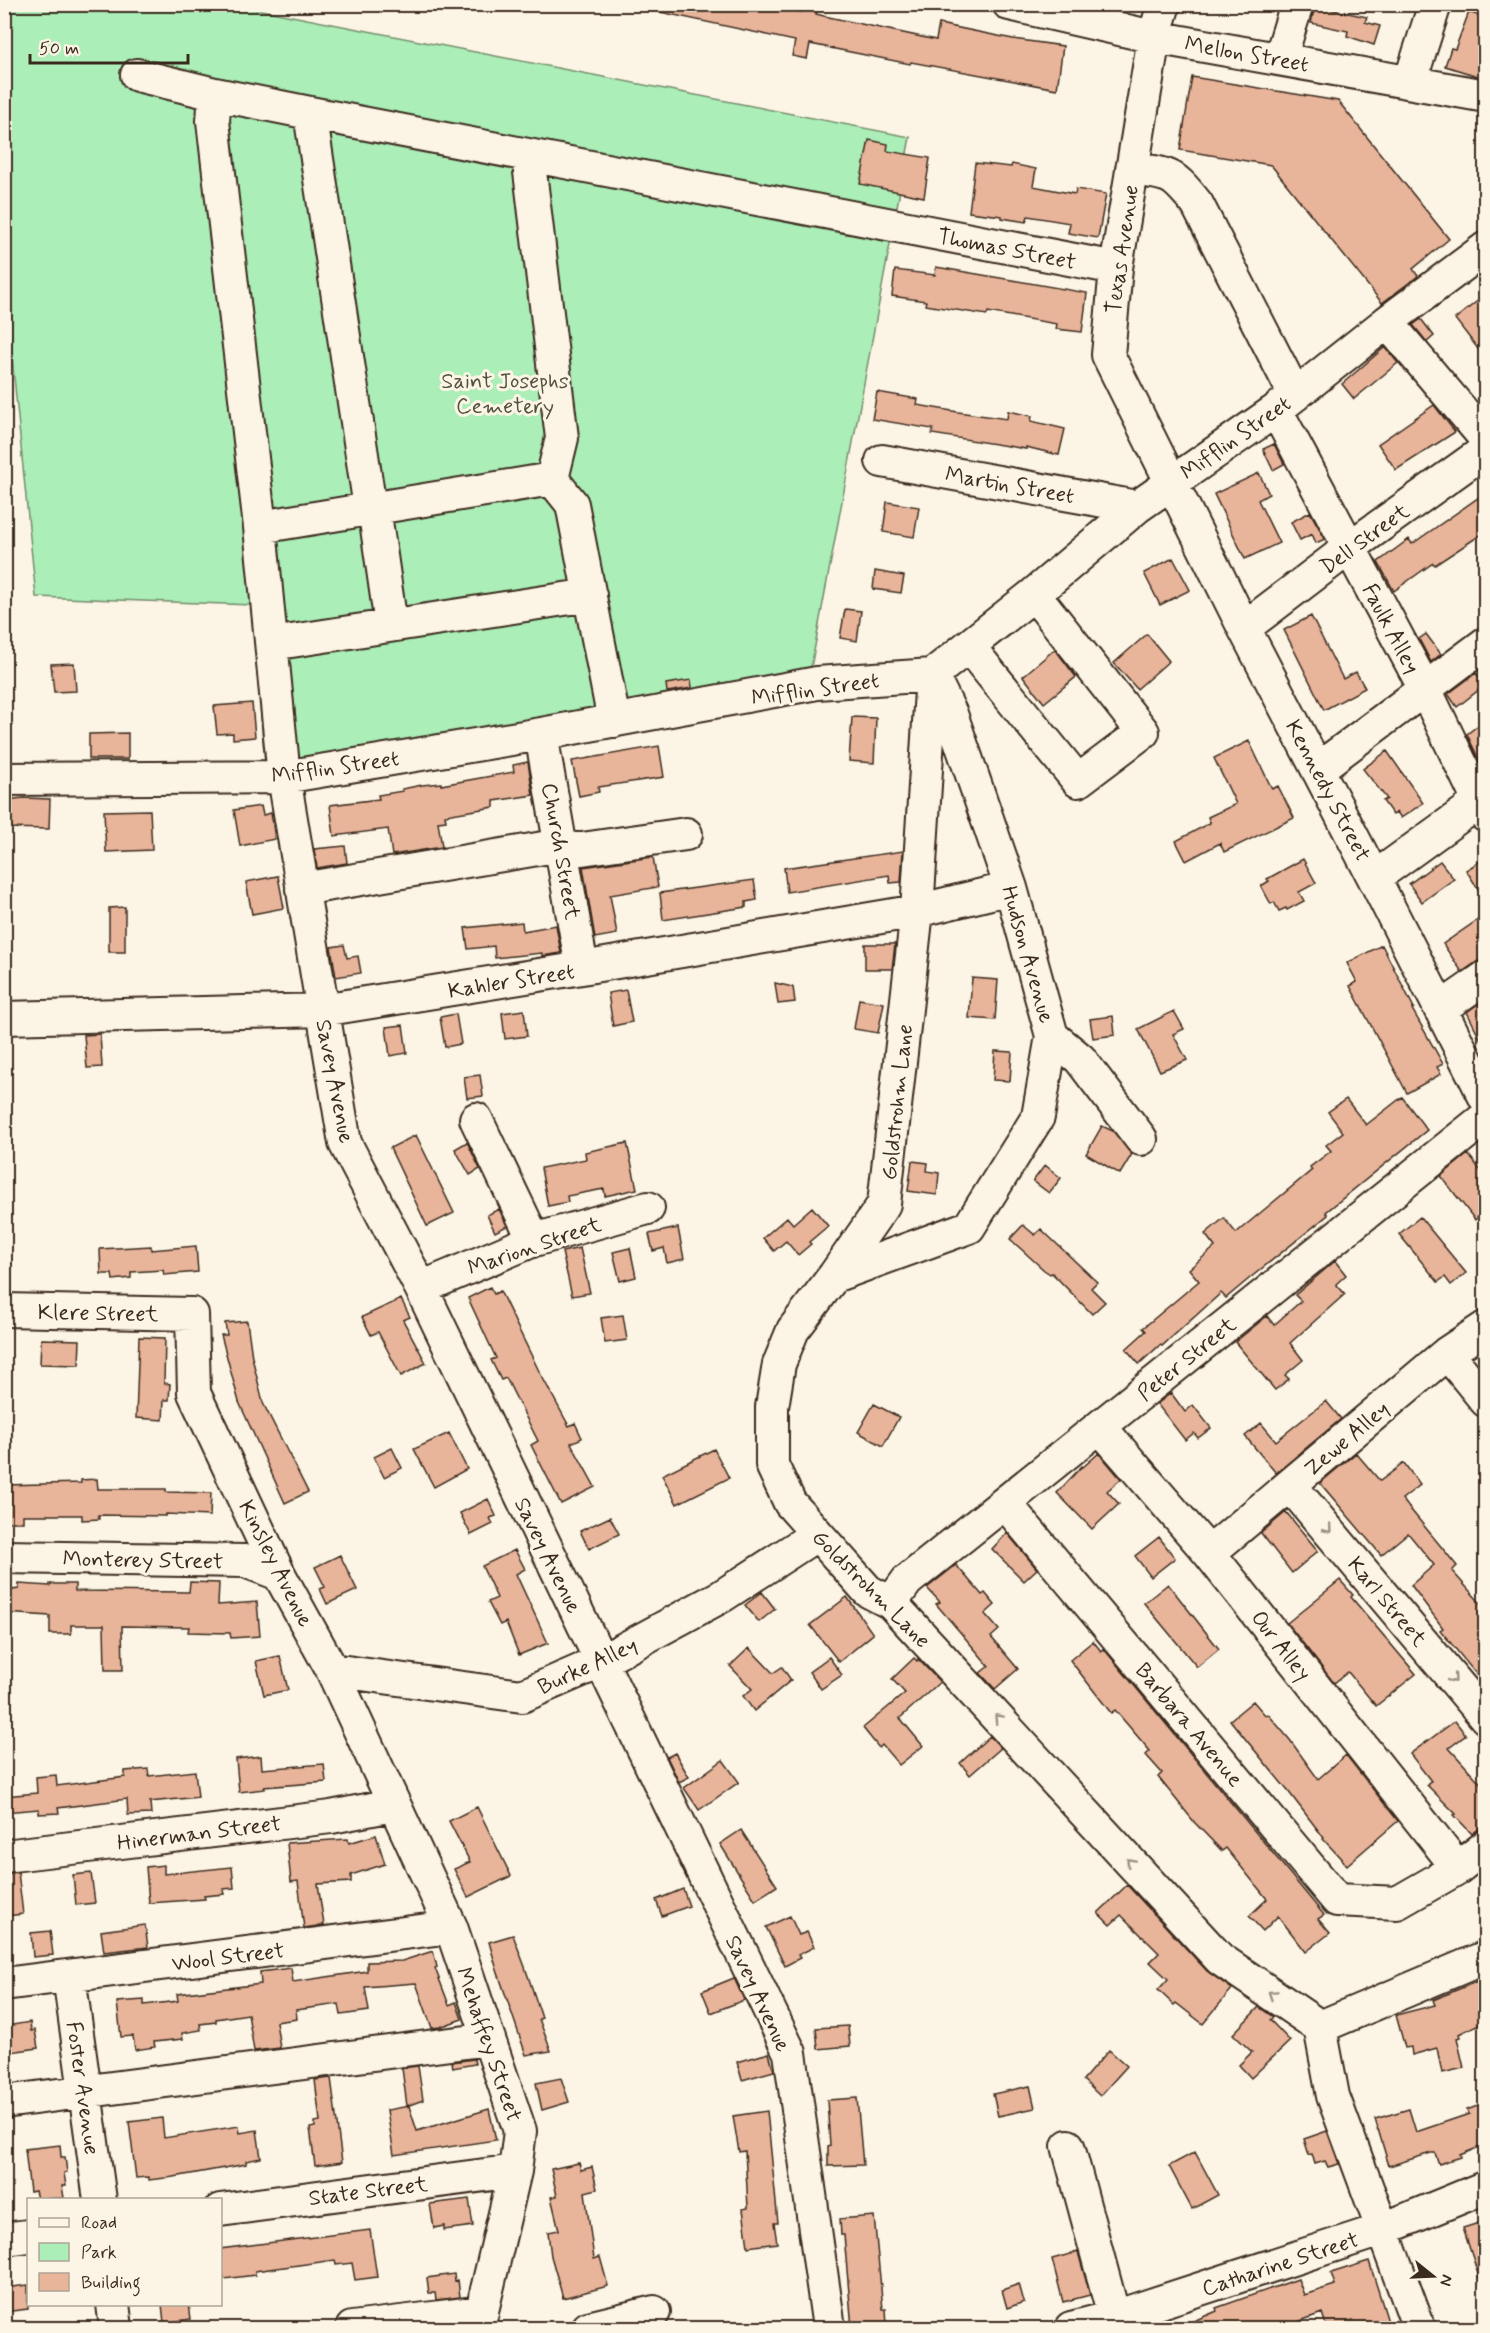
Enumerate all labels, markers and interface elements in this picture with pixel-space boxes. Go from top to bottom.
scale bar [30,27,188,65]
street label: Mellon Street [1182,30,1311,80]
text: 50 m [39,37,79,61]
street label: Texas Avenue [1100,183,1146,316]
street label: Thomas Street [935,223,1078,277]
park label: Saint Josephs Cemetery [441,368,569,421]
street label: Mifflin Street [1175,390,1297,487]
street label: Martin Street [943,461,1076,511]
street label: Dell Street [1315,498,1415,581]
street label: Faulk Alley [1355,579,1426,679]
street label: Mifflin Street [750,667,881,713]
street label: Kennedy Street [1278,715,1376,867]
street label: Mifflin Street [270,745,401,791]
street label: Church Street [534,781,586,922]
street label: Hudson Avenue [994,883,1060,1026]
street label: Kahler Street [446,958,577,1006]
street label: Savey Avenue [308,1017,360,1146]
street label: Goldstrohm Lane [876,1023,920,1182]
street label: Marion Street [464,1211,605,1283]
street label: Klere Street [37,1299,159,1329]
street label: Peter Street [1132,1311,1242,1408]
street label: Zewe Alley [1299,1396,1396,1483]
street label: Savey Avenue [507,1493,587,1618]
street label: Kinsley Avenue [231,1496,319,1632]
one-way arrow [1321,1522,1332,1533]
street label: Goldstrohm Lane [805,1524,936,1655]
street label: Monterey Street [62,1546,224,1576]
street label: Karl Street [1341,1551,1432,1653]
street label: Our Alley [1244,1605,1317,1687]
street label: Burke Alley [534,1632,642,1702]
street label: Barbara Avenue [1128,1657,1249,1793]
one-way arrow [1446,1672,1457,1683]
one-way arrow [994,1715,1005,1725]
street label: Hinerman Street [116,1810,283,1858]
one-way arrow [1126,1858,1137,1868]
street label: Savey Avenue [718,1931,796,2057]
street label: Wool Street [170,1937,286,1979]
street label: Mehaffey Street [449,1964,528,2126]
one-way arrow [1267,1990,1278,2001]
street label: Foster Avenue [59,2020,105,2157]
street label: State Street [307,2171,429,2213]
legend [27,2198,222,2306]
text: Road [81,2211,117,2235]
street label: Catharine Street [1199,2226,1363,2303]
text: Park [81,2241,117,2265]
north arrow [1403,2246,1463,2306]
text: Building [81,2271,141,2297]
text: N [1434,2272,1457,2288]

